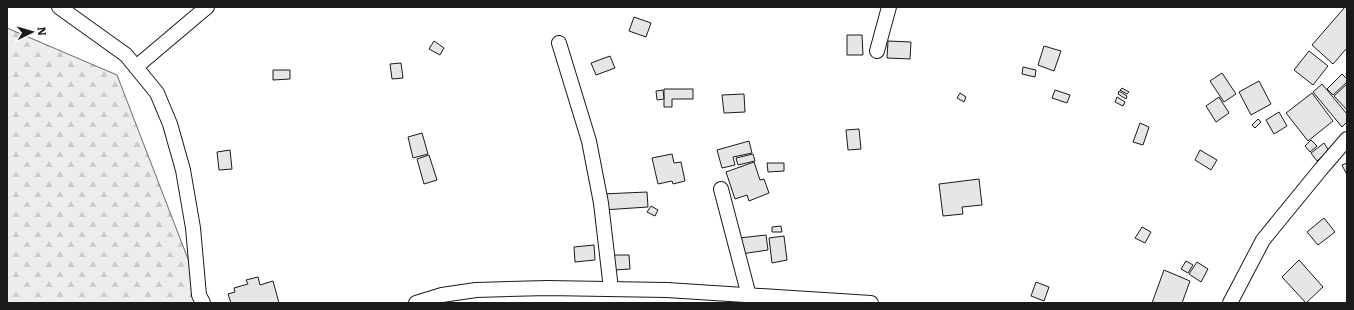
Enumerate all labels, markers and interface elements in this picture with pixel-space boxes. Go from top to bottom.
north arrow [12,12,52,52]
text: N [35,26,51,36]

